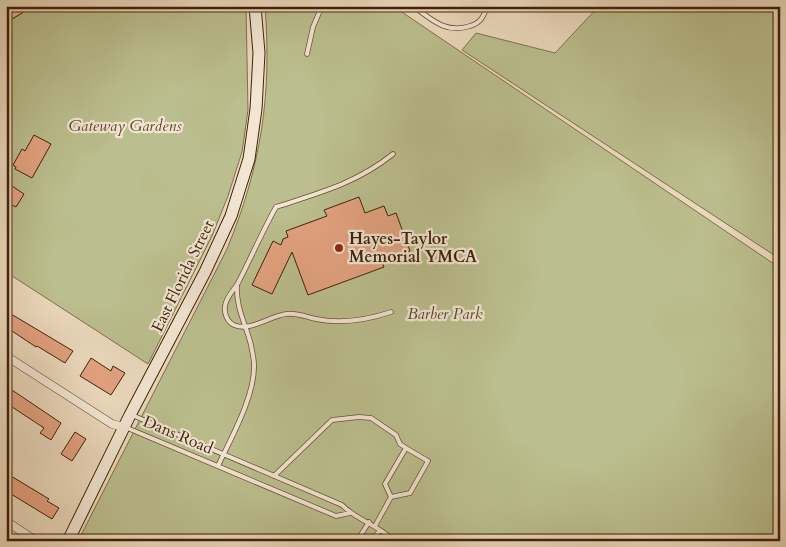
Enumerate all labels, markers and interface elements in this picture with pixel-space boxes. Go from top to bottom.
park label: Gateway Gardens [68,115,182,137]
street label: East Florida Street [146,216,220,336]
place label: Hayes-Taylor Memorial YMCA [349,228,477,268]
marker: Hayes-Taylor Memorial YMCA [333,242,345,254]
park label: Barber Park [407,303,483,325]
street label: Dans Road [140,410,217,460]

